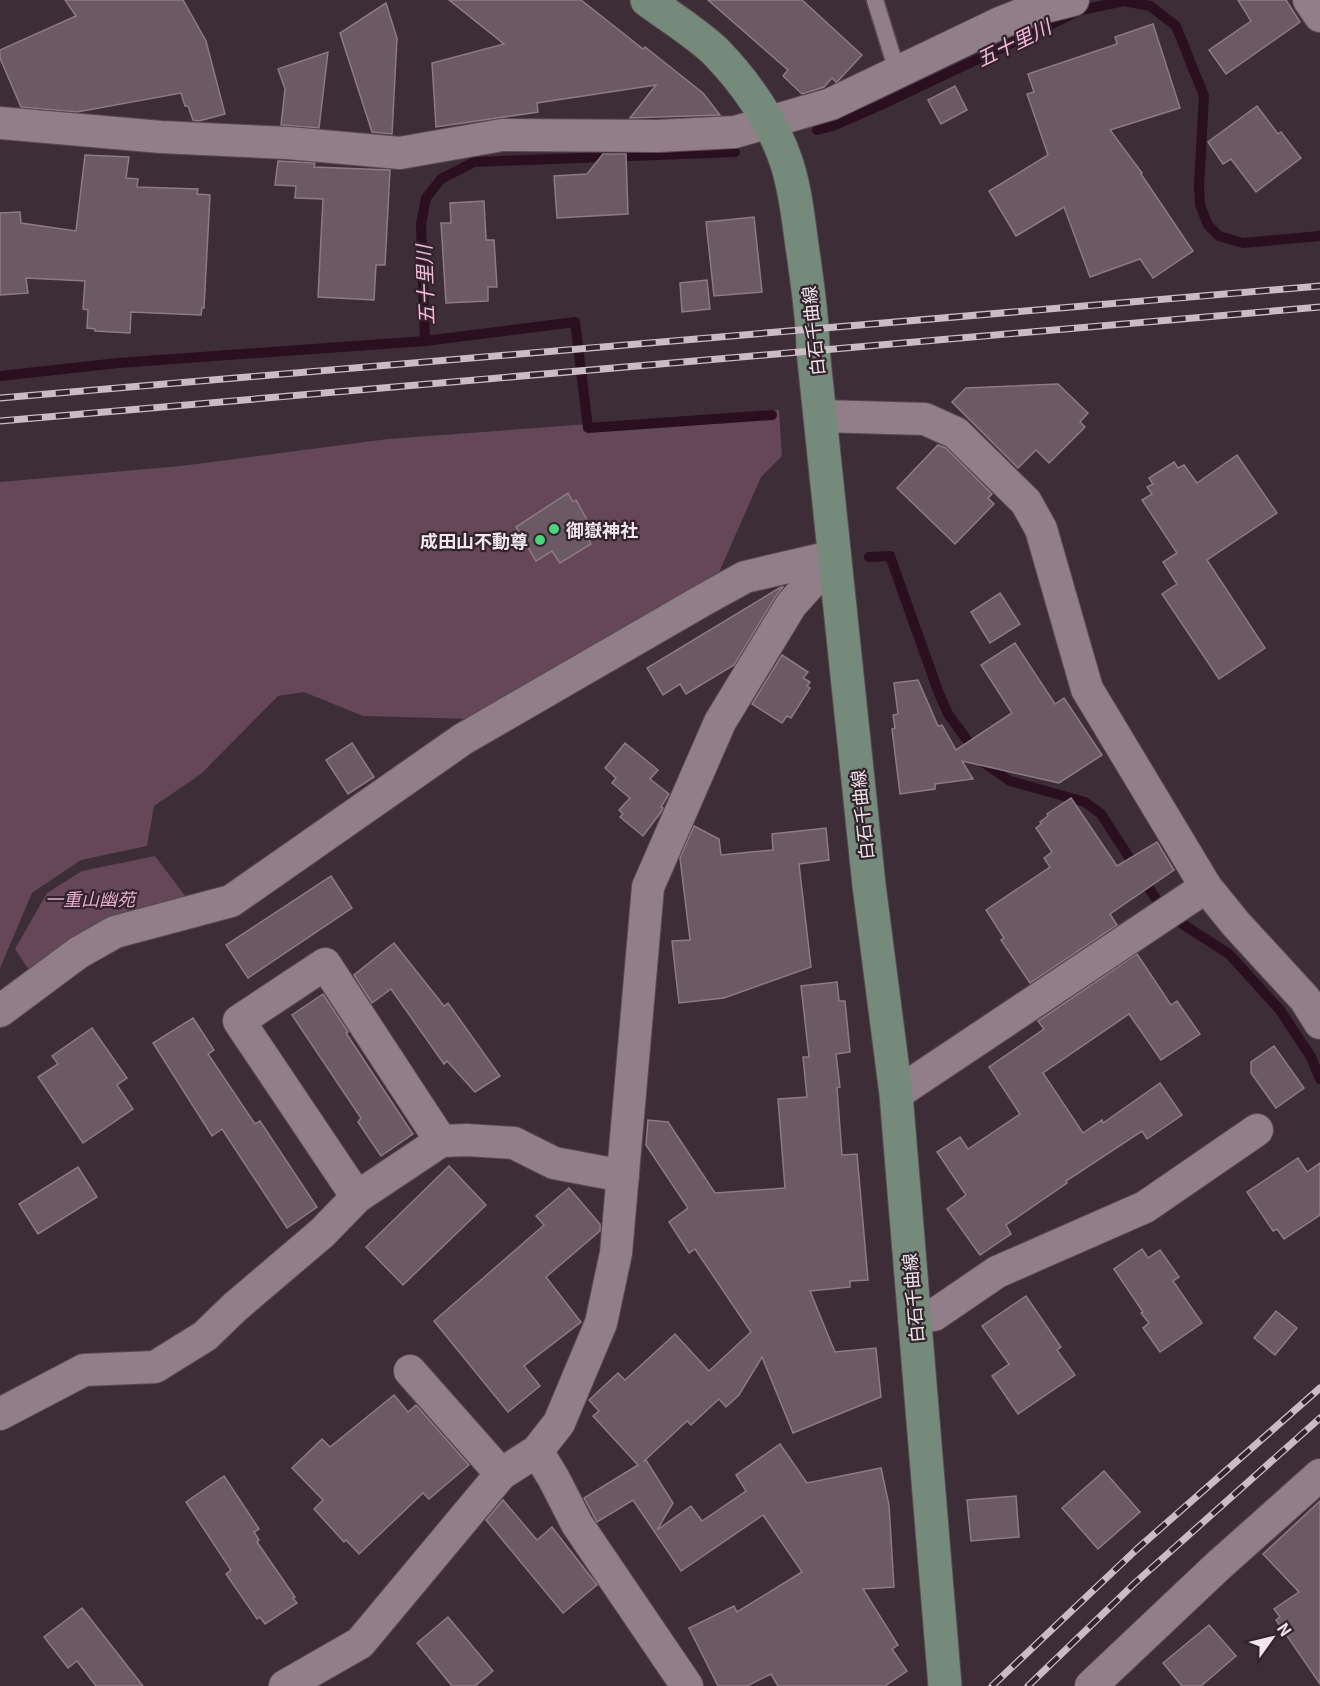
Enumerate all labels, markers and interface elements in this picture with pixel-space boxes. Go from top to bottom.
water label: 五十里川 [971,11,1057,73]
water label: 五十里川 [408,243,440,325]
street label: 白石千曲線 [794,285,830,377]
place label: 御嶽神社 [565,516,638,542]
marker: 御嶽神社 [547,522,561,536]
place label: 成田山不動尊 [420,527,528,553]
marker: 成田山不動尊 [533,533,547,547]
street label: 白石千曲線 [843,769,879,861]
park label: 一重山幽苑 [45,885,138,911]
street label: 白石千曲線 [895,1252,929,1344]
north arrow [1242,1608,1302,1668]
text: N [1272,1617,1299,1641]

